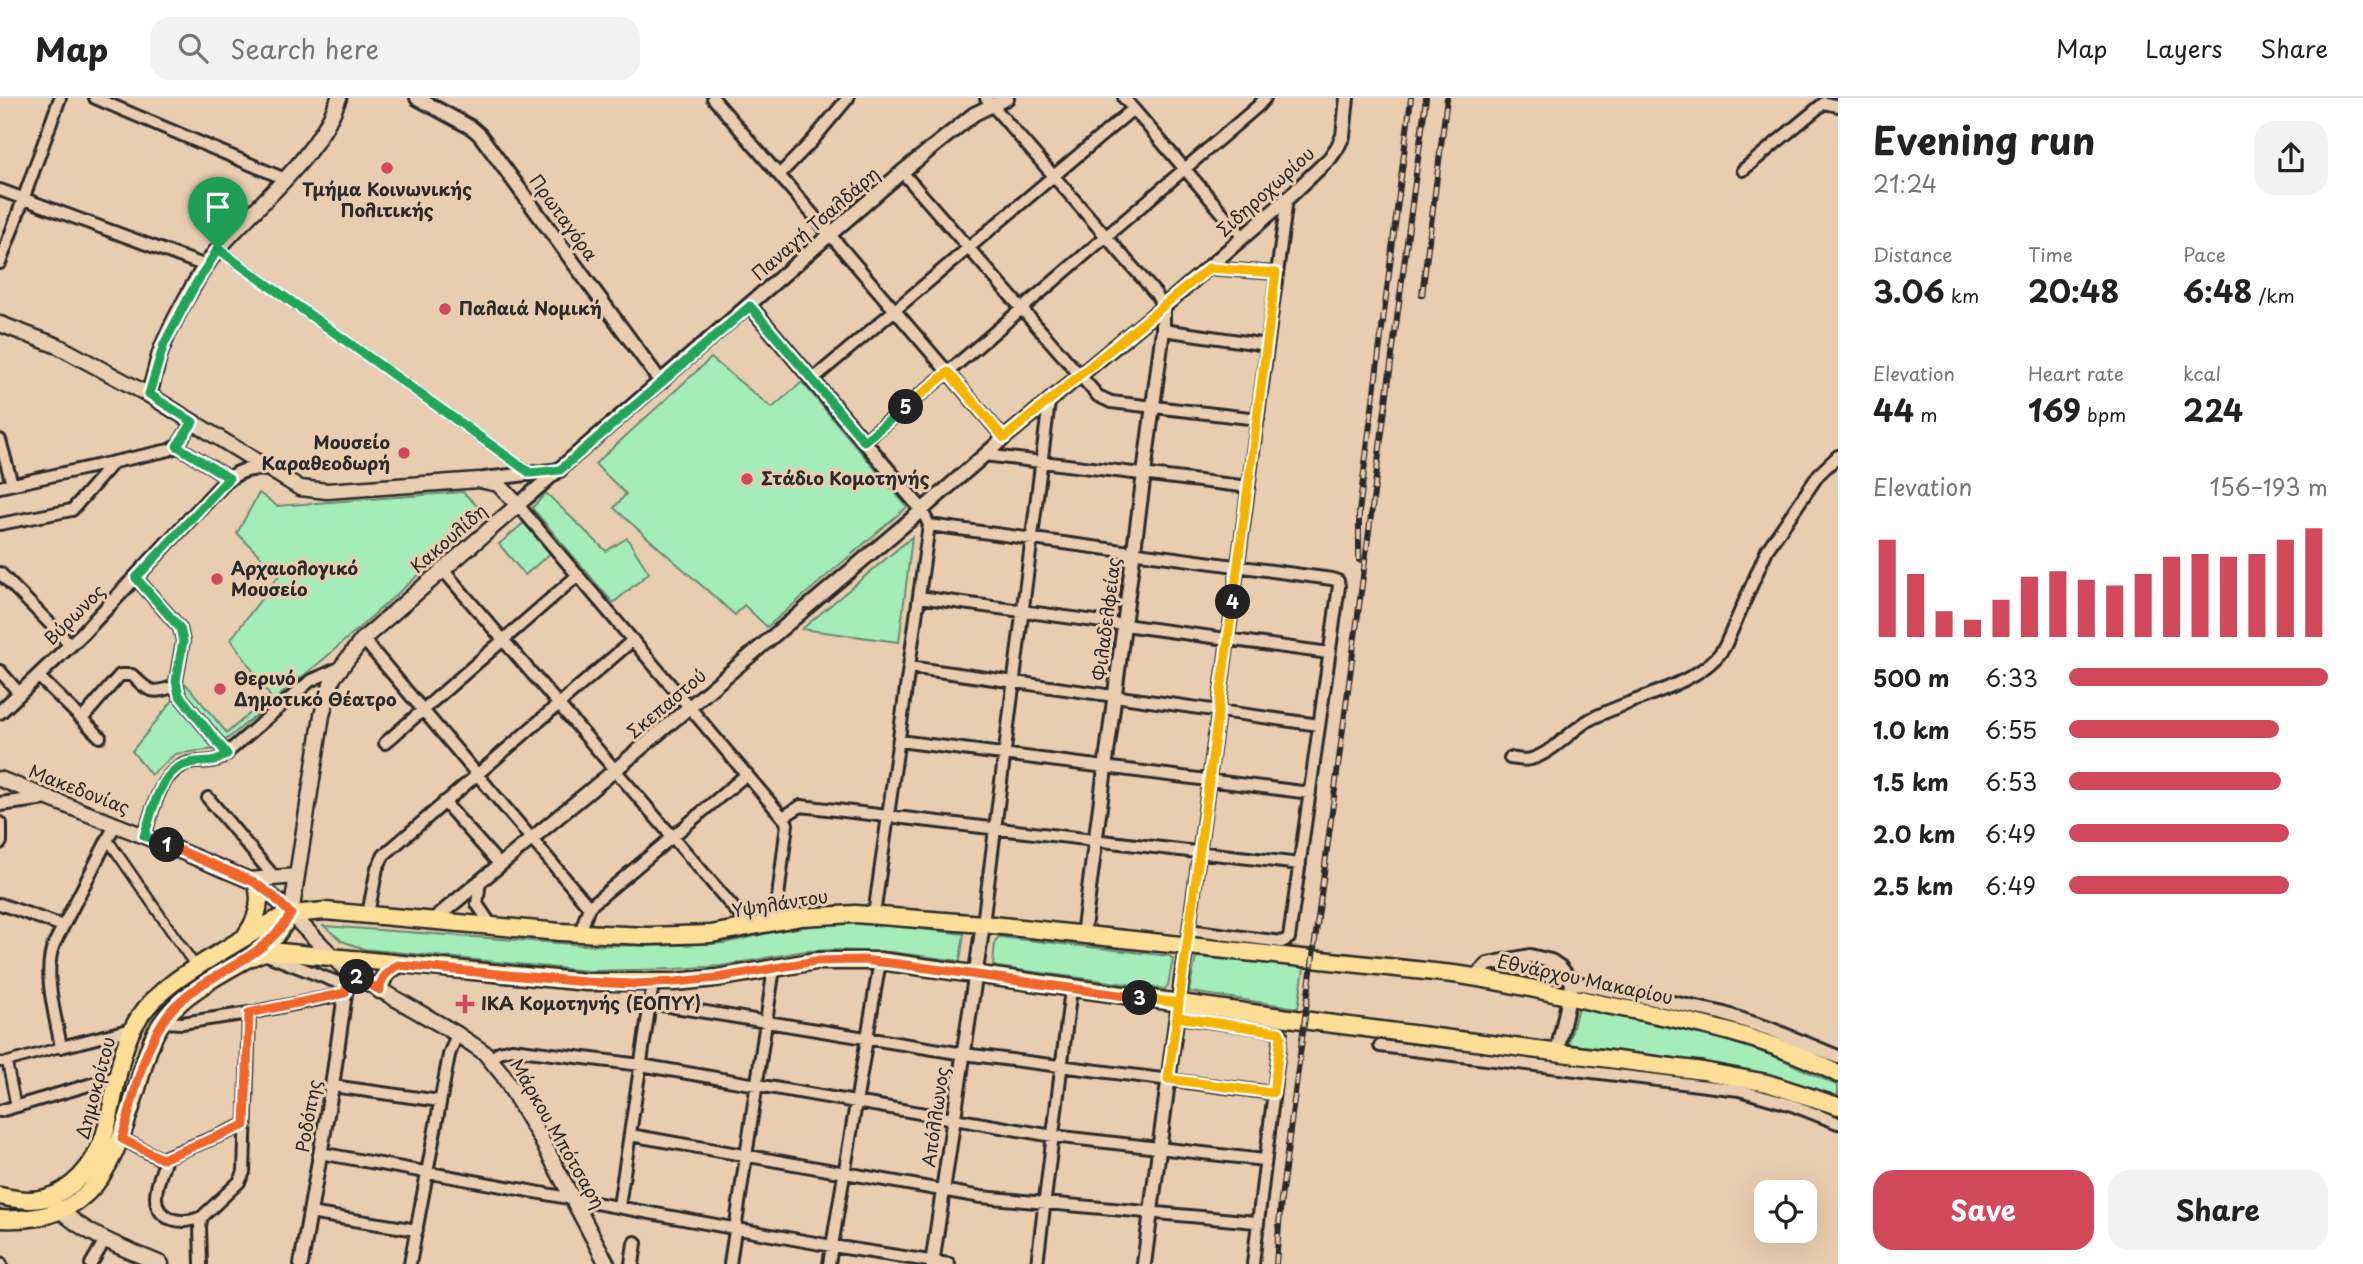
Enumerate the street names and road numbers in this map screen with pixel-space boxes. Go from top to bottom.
street label: Σιδηροχωρίου [1210,140,1320,242]
street label: Παναγή Τσαλδάρη [745,160,885,286]
street label: Πρωταγόρα [524,168,605,266]
street label: Κακουλίδη [404,497,492,579]
street label: Φιλαδελφείας [1085,556,1126,682]
street label: Βύρωνος [37,577,110,650]
street label: Σκεπαστού [620,662,712,744]
street label: Μακεδονίας [25,757,134,820]
street label: Υψηλάντου [730,882,830,923]
street label: Εθνάρχου Μακαρίου [1495,947,1676,1010]
street label: Δημοκρίτου [68,1033,121,1142]
street label: Μάρκου Μπότσαρη [504,1053,612,1213]
street label: Απόλλωνος [914,1065,955,1169]
street label: Ροδόπης [288,1077,327,1154]

